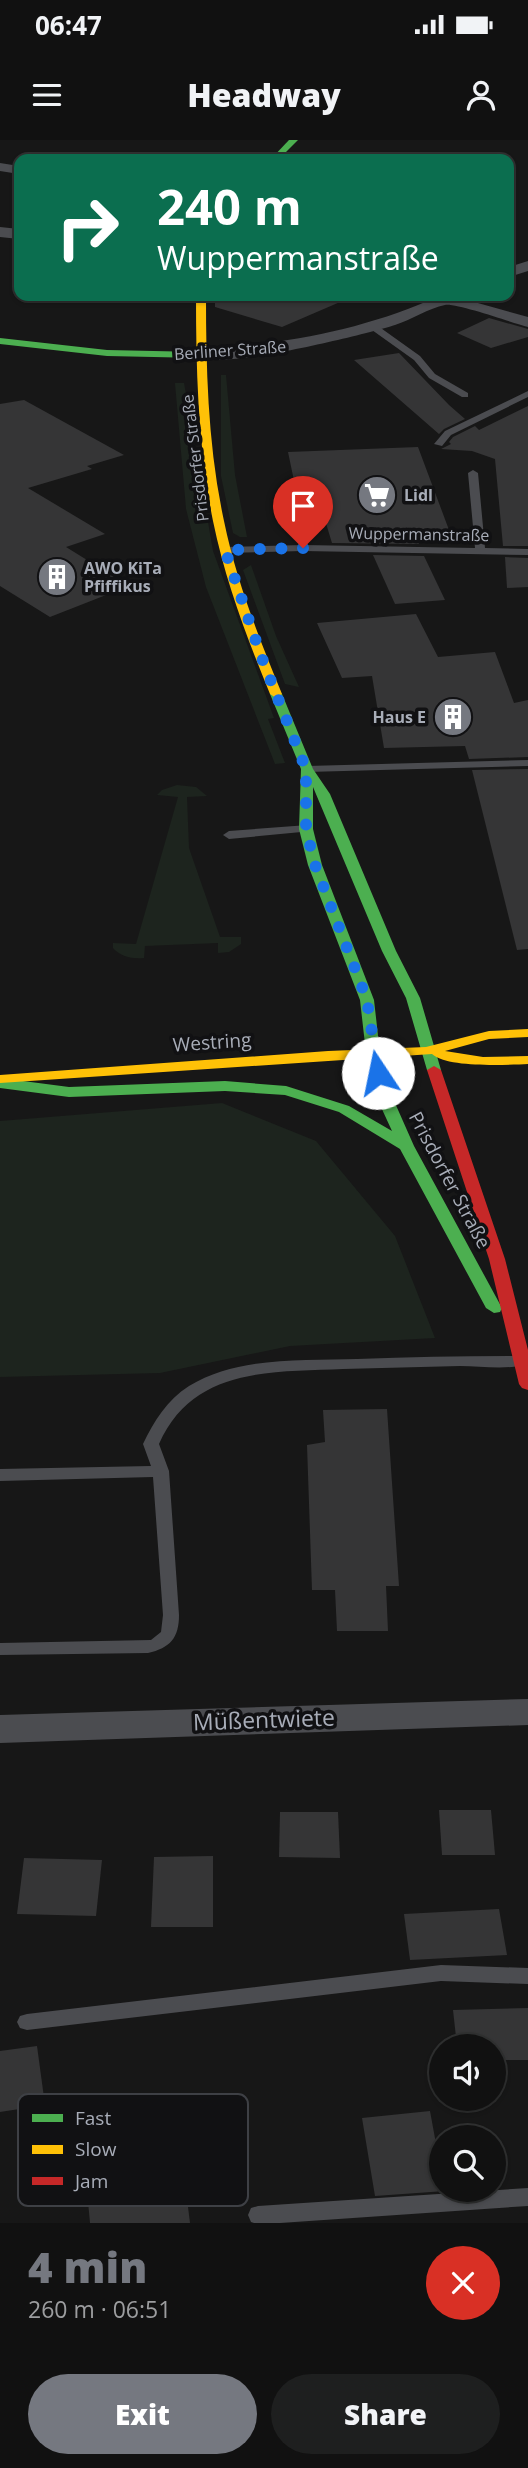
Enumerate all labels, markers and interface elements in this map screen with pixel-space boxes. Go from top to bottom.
text: 06:47 [35,7,102,43]
text: Headway [187,73,341,116]
icon: menu [28,76,66,114]
icon: person [462,76,500,114]
text: 240 m [157,173,302,239]
icon: right [42,182,133,273]
text: Wuppermanstraße [157,236,439,279]
street label: Berliner Straße [173,335,287,365]
street label: Prisdorfer Straße [176,393,214,523]
supermarket icon: Lidl [356,474,398,516]
pin [273,476,333,548]
place label: Lidl [404,484,433,506]
icon: arrive [284,487,322,525]
street label: Wuppermanstraße [348,522,490,546]
building icon: AWO KiTa Pfiffikus [36,556,78,598]
place label: AWO KiTa Pfiffikus [84,557,162,597]
building icon: Haus E [432,696,474,738]
place label: Haus E [373,706,426,728]
street label: Westring [172,1026,252,1058]
position arrow [341,1036,415,1110]
street label: Prisdorfer Straße [403,1107,497,1253]
street label: Müßentwiete [192,1701,335,1737]
map controls [429,2034,506,2202]
button: sound [429,2034,506,2111]
legend [18,2094,248,2206]
text: Fast [75,2105,111,2131]
button: search [429,2125,506,2202]
text: Slow [75,2136,117,2162]
text: Jam [73,2168,108,2194]
text: 4 min [28,2238,147,2295]
button: close [426,2246,500,2320]
text: 260 m · 06:51 [28,2293,171,2325]
button: Exit [28,2374,257,2454]
button: Share [271,2374,500,2454]

